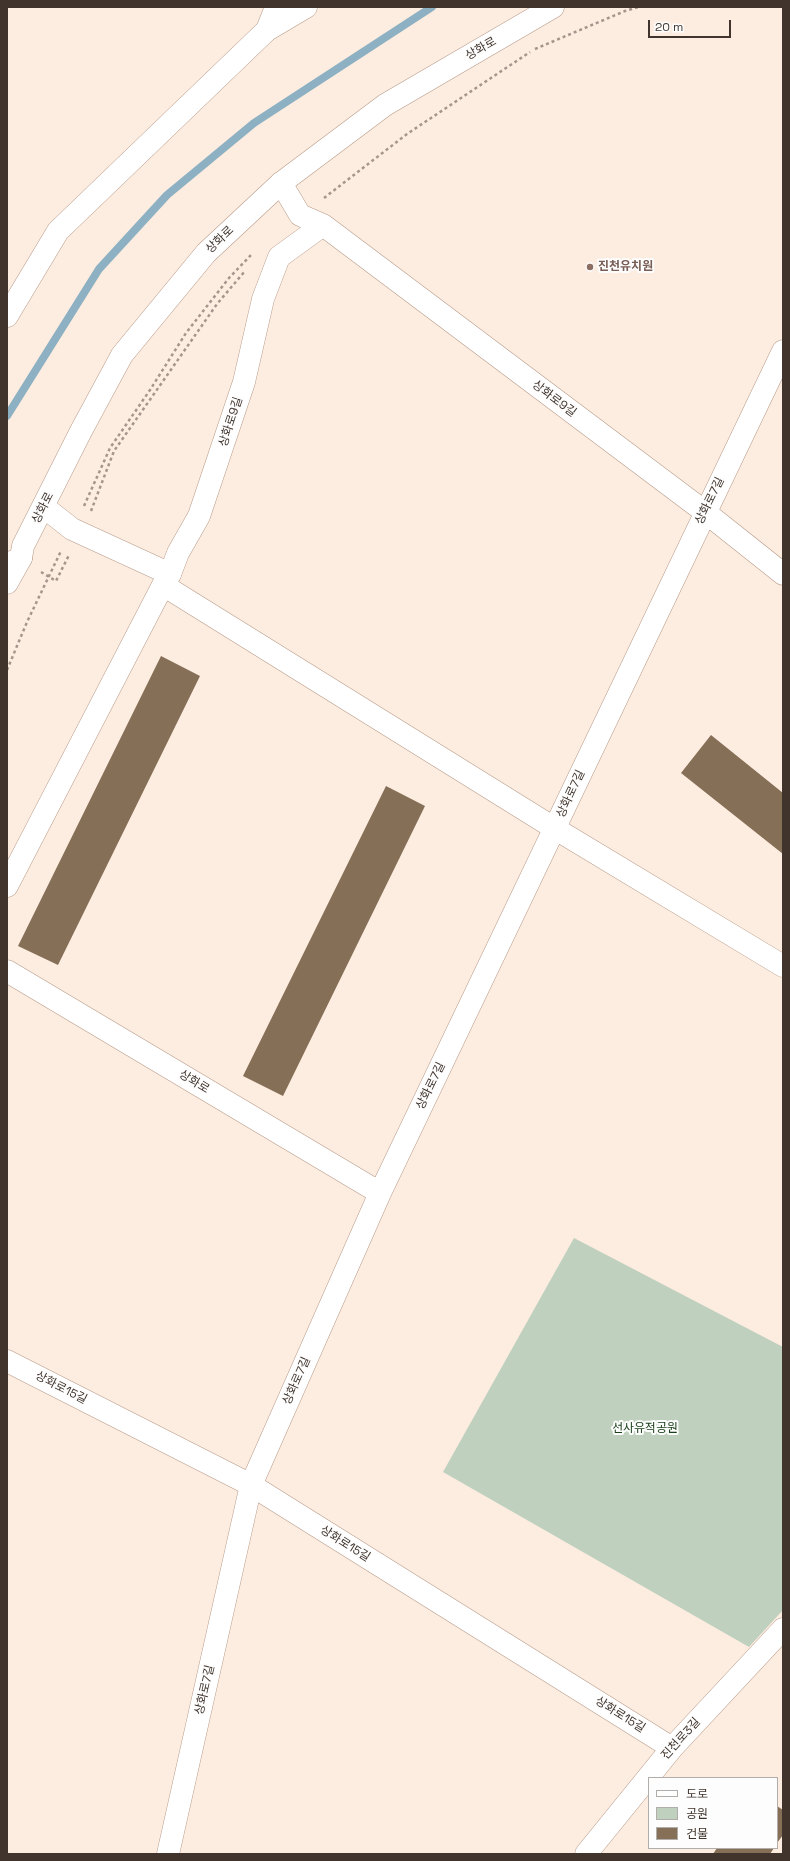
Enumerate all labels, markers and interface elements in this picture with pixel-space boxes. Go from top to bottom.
scale bar [650,12,733,38]
text: 20 m [655,19,683,35]
street label: 상화로 [463,34,499,64]
street label: 상화로 [203,223,237,257]
place label: 진천유치원 [598,260,653,274]
marker: 진천유치원 [585,262,595,272]
street label: 상화로9길 [529,378,579,420]
street label: 상화로9길 [216,395,246,449]
street label: 상화로7길 [692,475,728,527]
street label: 상화로 [29,490,57,526]
street label: 상화로7길 [554,768,588,820]
street label: 상화로7길 [413,1060,449,1112]
street label: 상화로 [176,1067,212,1097]
street label: 상화로7길 [280,1355,314,1407]
street label: 상화로15길 [33,1369,89,1407]
park label: 선사유적공원 [612,1422,678,1436]
street label: 상화로15길 [317,1523,373,1565]
street label: 상화로7길 [192,1664,218,1716]
street label: 상화로15길 [592,1694,648,1736]
street label: 진천로3길 [658,1715,704,1763]
legend [648,1777,778,1849]
text: 도로 [686,1786,708,1802]
text: 공원 [686,1806,708,1822]
text: 건물 [686,1826,708,1842]

